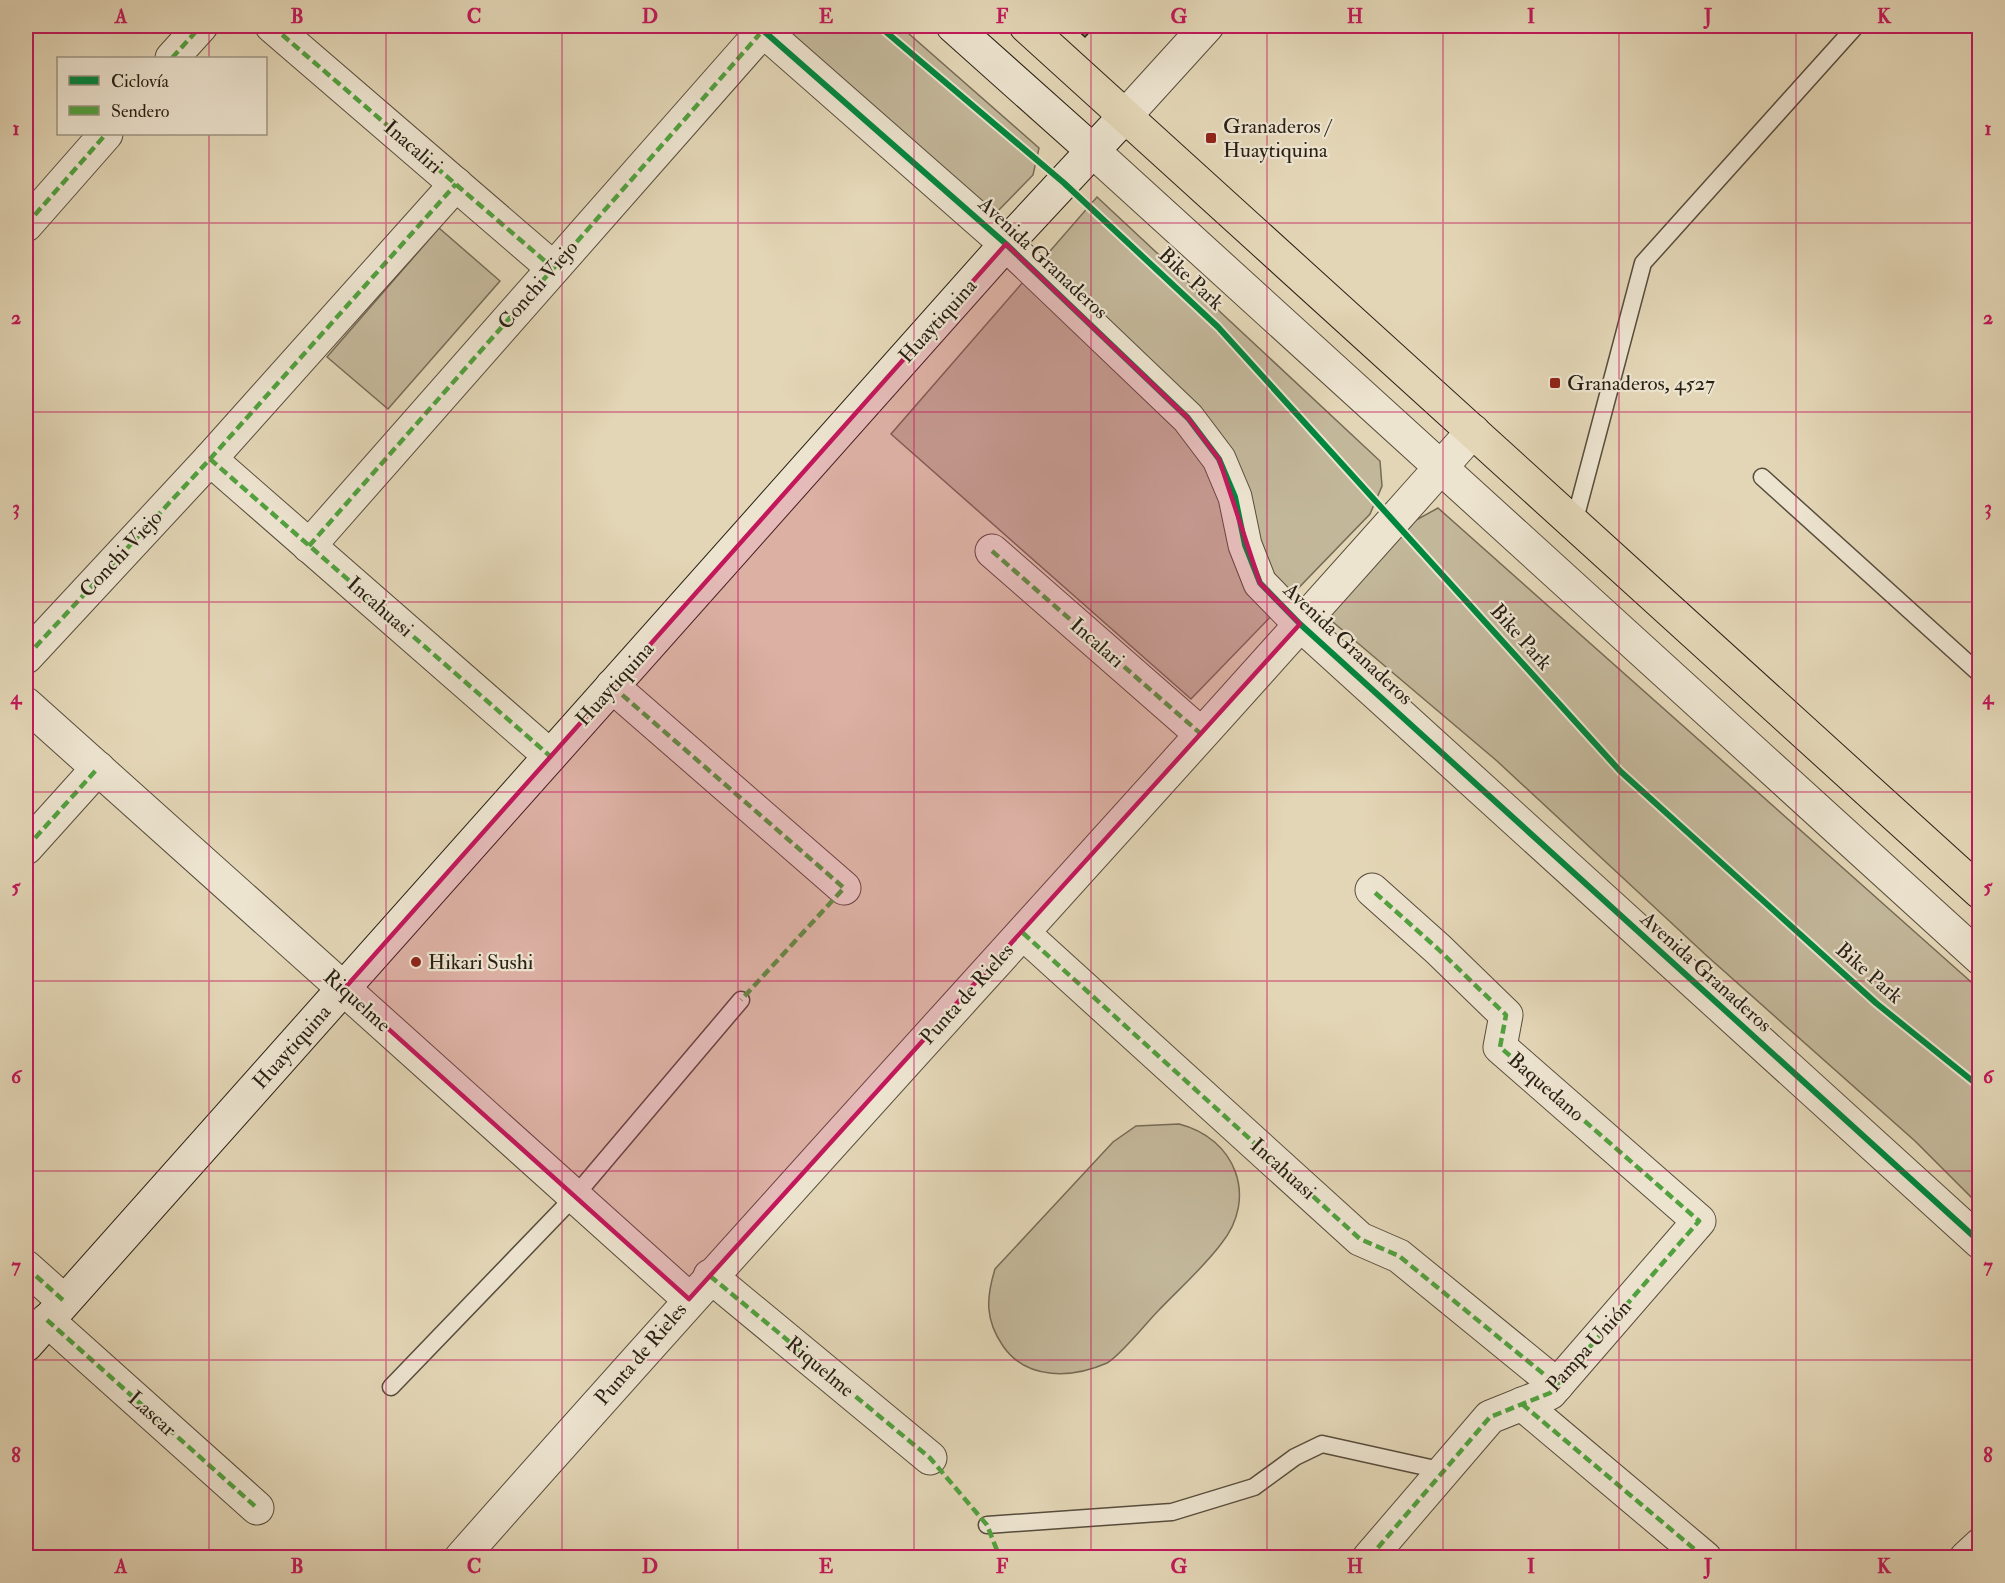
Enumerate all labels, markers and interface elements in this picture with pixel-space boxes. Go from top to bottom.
text: A [114,4,128,29]
text: B [290,4,304,29]
text: C [467,4,481,29]
text: D [642,4,658,29]
text: E [819,4,834,29]
text: F [996,4,1009,29]
text: G [1171,4,1188,29]
text: H [1347,4,1363,29]
text: I [1527,4,1535,29]
text: J [1703,4,1712,29]
text: K [1877,4,1892,29]
legend [57,57,267,135]
text: Ciclovía [111,70,170,93]
text: Sendero [111,100,170,123]
place label: Granaderos / Huaytiquina [1223,113,1333,164]
street label: Inacaliri [378,114,448,180]
text: 1 [12,116,20,141]
text: 1 [1984,116,1992,141]
marker: Granaderos / Huaytiquina [1204,131,1218,145]
street label: Avenida Granaderos [972,190,1114,325]
street label: Conchi Viejo [492,235,584,335]
street label: Bike Park [1152,242,1230,316]
street label: Huaytiquina [893,273,983,369]
text: 2 [11,305,21,330]
text: 2 [1983,305,1993,330]
place label: Granaderos, 4527 [1567,370,1715,397]
marker: Granaderos, 4527 [1548,376,1562,390]
text: 3 [12,495,20,520]
text: 3 [1984,495,1992,520]
street label: Conchi Viejo [74,505,168,603]
street label: Incahuasi [341,571,419,644]
street label: Avenida Granaderos [1277,576,1419,711]
street label: Bike Park [1484,598,1558,676]
street label: Incalari [1064,612,1130,674]
street label: Huaytiquina [570,636,660,732]
text: 4 [10,685,23,710]
text: 4 [1982,685,1995,710]
text: 5 [12,874,22,899]
text: 5 [1984,874,1994,899]
street label: Avenida Granaderos [1634,905,1777,1038]
street label: Bike Park [1830,936,1908,1010]
street label: Punta de Rieles [914,937,1020,1051]
place label: Hikari Sushi [428,949,534,976]
marker: Hikari Sushi [409,955,423,969]
street label: Riquelme [318,964,396,1038]
street label: Huaytiquina [247,999,337,1095]
street label: Baquedano [1502,1046,1590,1128]
text: 6 [11,1064,23,1089]
text: 6 [1983,1064,1995,1089]
street label: Incahuasi [1244,1132,1322,1206]
text: 7 [11,1253,21,1278]
text: 7 [1983,1253,1993,1278]
street label: Pampa Unión [1541,1294,1638,1398]
street label: Punta de Rieles [589,1297,693,1411]
street label: Riquelme [780,1330,860,1404]
street label: Lascar [122,1385,182,1443]
text: 8 [11,1443,21,1468]
text: 8 [1983,1443,1993,1468]
text: A [114,1554,128,1579]
text: B [290,1554,304,1579]
text: C [467,1554,481,1579]
text: D [642,1554,658,1579]
text: E [819,1554,834,1579]
text: F [996,1554,1009,1579]
text: G [1171,1554,1188,1579]
text: H [1347,1554,1363,1579]
text: I [1527,1554,1535,1579]
text: J [1703,1554,1712,1579]
text: K [1877,1554,1892,1579]

